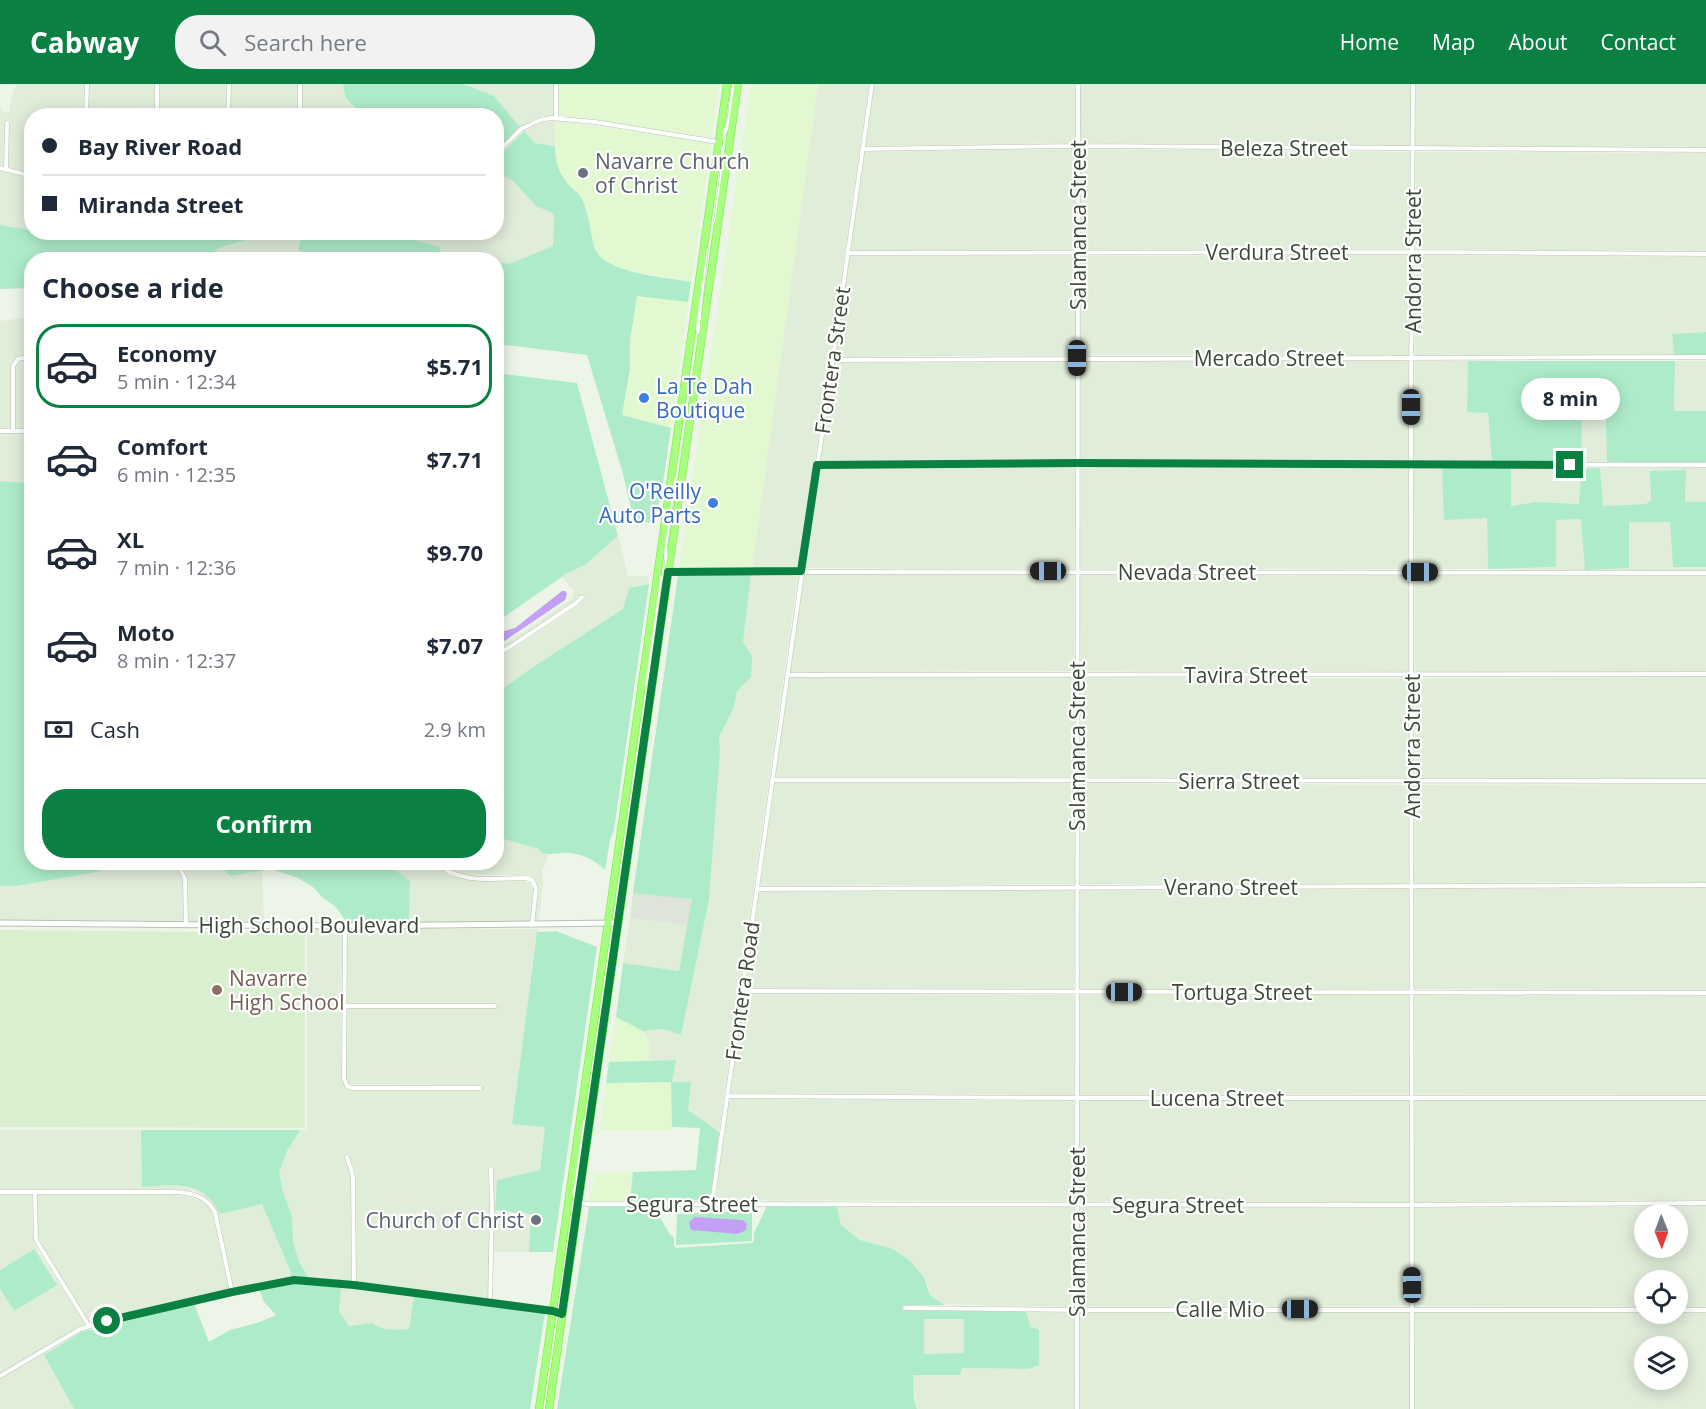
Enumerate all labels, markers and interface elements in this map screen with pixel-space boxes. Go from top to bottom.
search box [175,15,595,69]
text: Cabway [30,23,139,61]
icon: search [196,26,229,59]
text: Search here [244,27,367,57]
text: Home [1340,28,1399,56]
text: Map [1432,28,1475,56]
text: About [1508,28,1568,56]
text: Contact [1601,28,1676,56]
text: Bay River Road [78,131,242,161]
street label: Beleza Street [1220,134,1348,162]
street label: Salamanca Street [1064,140,1092,310]
place label: Navarre Church of Christ [595,147,750,199]
marker: Navarre Church of Christ [576,166,590,180]
text: Miranda Street [78,189,243,219]
street label: Andorra Street [1399,189,1427,333]
street label: Verdura Street [1206,238,1348,266]
text: Choose a ride [42,269,224,306]
street label: Frontera Street [808,284,856,436]
text: Economy [117,338,216,368]
icon: car [45,339,99,393]
car [1068,340,1086,376]
street label: Mercado Street [1194,344,1344,372]
text: $5.71 [426,351,483,381]
text: 5 min · 12:34 [117,368,236,395]
place label: La Te Dah Boutique [656,372,753,424]
callout: 8 min [1520,378,1620,420]
text: 8 min [1543,385,1598,412]
car [1402,389,1420,425]
marker: La Te Dah Boutique [637,391,651,405]
text: Comfort [117,431,208,461]
icon: car [45,432,99,486]
text: $7.71 [426,444,483,474]
route end [1556,451,1583,478]
text: 6 min · 12:35 [117,461,236,488]
place label: O'Reilly Auto Parts [599,477,701,529]
marker: O'Reilly Auto Parts [706,496,720,510]
text: XL [117,524,144,554]
icon: car [45,525,99,579]
text: $9.70 [426,537,483,567]
text: 7 min · 12:36 [117,554,236,581]
street label: Nevada Street [1118,558,1256,586]
car [1030,562,1066,580]
car [1402,563,1438,581]
text: Moto [117,617,175,647]
icon: car [45,618,99,672]
text: $7.07 [426,630,483,660]
text: 8 min · 12:37 [117,647,236,674]
street label: Salamanca Street [1063,661,1091,831]
street label: Tavira Street [1184,661,1308,689]
street label: Andorra Street [1398,674,1426,818]
icon: cash [42,713,75,746]
text: Cash [90,714,140,744]
text: 2.9 km [424,716,486,743]
street label: Sierra Street [1178,767,1300,795]
button: Confirm [42,789,486,858]
street label: Verano Street [1164,873,1298,901]
street label: High School Boulevard [199,911,419,939]
street label: Frontera Road [718,920,766,1062]
place label: Navarre High School [229,964,345,1016]
street label: Tortuga Street [1172,978,1312,1006]
marker: Navarre High School [210,983,224,997]
car [1106,983,1142,1001]
street label: Lucena Street [1150,1084,1284,1112]
street label: Salamanca Street [1063,1147,1091,1317]
street label: Segura Street [626,1190,758,1218]
street label: Segura Street [1112,1191,1244,1219]
north arrow [1634,1204,1688,1258]
map controls [1634,1204,1688,1390]
place label: Church of Christ [365,1206,524,1234]
marker: Church of Christ [529,1213,543,1227]
car [1403,1267,1421,1303]
button: locate [1634,1270,1688,1324]
street label: Calle Mio [1175,1295,1265,1323]
car [1282,1300,1318,1318]
route start [93,1307,120,1334]
button: layers [1634,1336,1688,1390]

